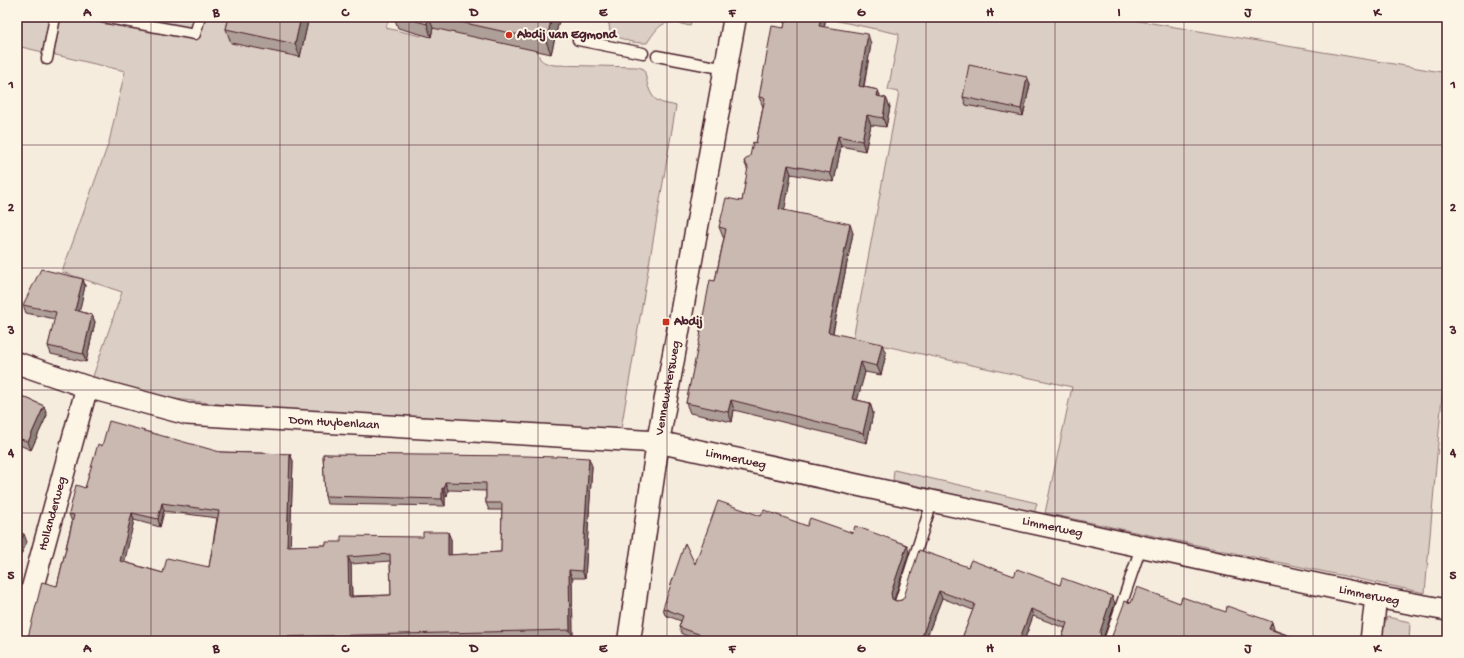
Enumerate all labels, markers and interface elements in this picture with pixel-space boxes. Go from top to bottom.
text: A [82,6,92,21]
text: B [212,6,221,21]
text: C [340,6,350,21]
text: D [469,6,479,21]
text: E [599,6,608,21]
text: F [728,6,737,21]
text: G [857,6,866,21]
text: H [986,6,994,21]
text: I [1117,6,1121,21]
text: J [1244,6,1253,21]
text: K [1372,6,1382,21]
place label: Abdij van Egmond [516,28,618,43]
marker: Abdij van Egmond [504,30,514,40]
text: 1 [7,78,14,93]
text: 1 [1449,78,1456,93]
text: 2 [8,201,15,216]
text: 2 [1450,201,1457,216]
place label: Abdij [673,315,703,330]
marker: Abdij [661,317,671,327]
text: 3 [7,324,15,339]
text: 3 [1449,324,1457,339]
street label: Vennewatersweg [652,339,684,438]
street label: Dom Huybenlaan [287,413,381,433]
street label: Limmerweg [704,445,767,473]
text: 4 [7,446,15,461]
text: 4 [1449,446,1457,461]
street label: Hollanderweg [35,475,70,552]
street label: Limmerweg [1021,513,1084,541]
text: 5 [8,569,15,584]
text: 5 [1450,569,1457,584]
street label: Limmerweg [1338,582,1401,609]
text: A [82,642,92,657]
text: B [212,642,221,657]
text: C [340,642,350,657]
text: D [469,642,479,657]
text: E [599,642,608,657]
text: F [728,642,737,657]
text: G [857,642,866,657]
text: H [986,642,994,657]
text: I [1117,642,1121,657]
text: J [1244,642,1253,657]
text: K [1372,642,1382,657]

